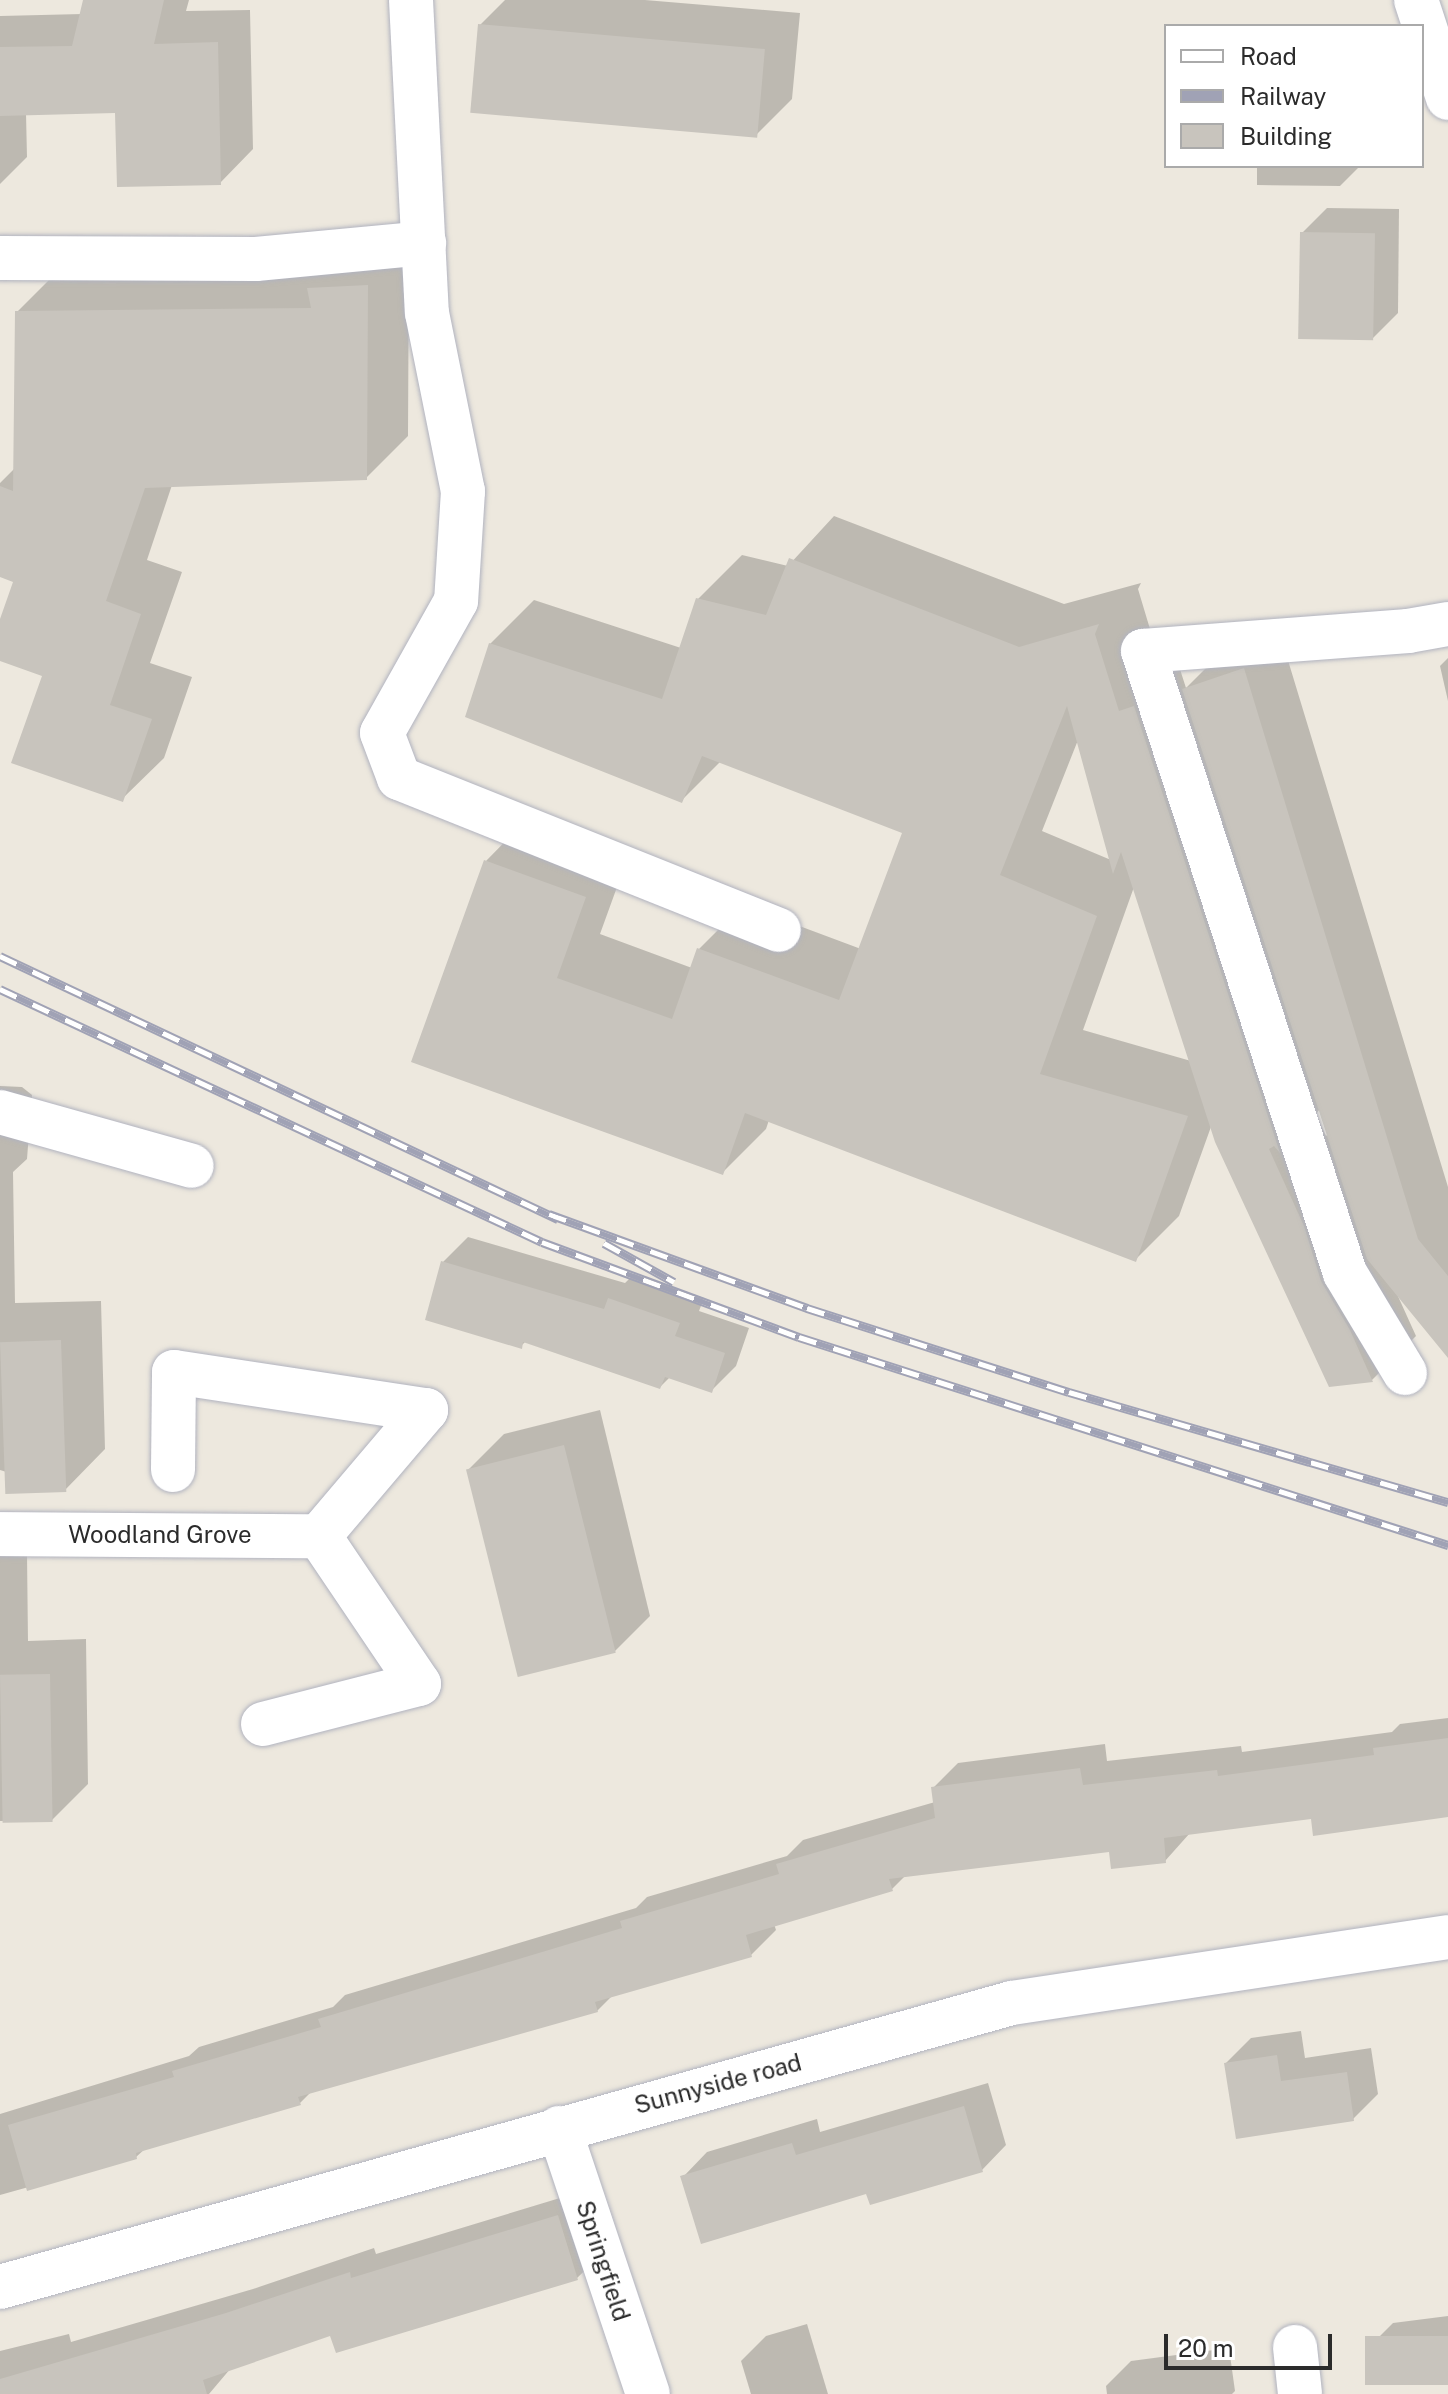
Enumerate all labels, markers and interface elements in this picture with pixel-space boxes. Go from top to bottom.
legend [1164,24,1424,168]
text: Road [1240,42,1297,70]
text: Railway [1240,82,1326,110]
text: Building [1240,122,1332,150]
street label: Woodland Grove [68,1521,252,1549]
street label: Sunnyside road [631,2048,805,2120]
street label: Springfield [570,2197,636,2325]
scale bar [1168,2318,1336,2368]
text: 20 m [1178,2334,1234,2362]

